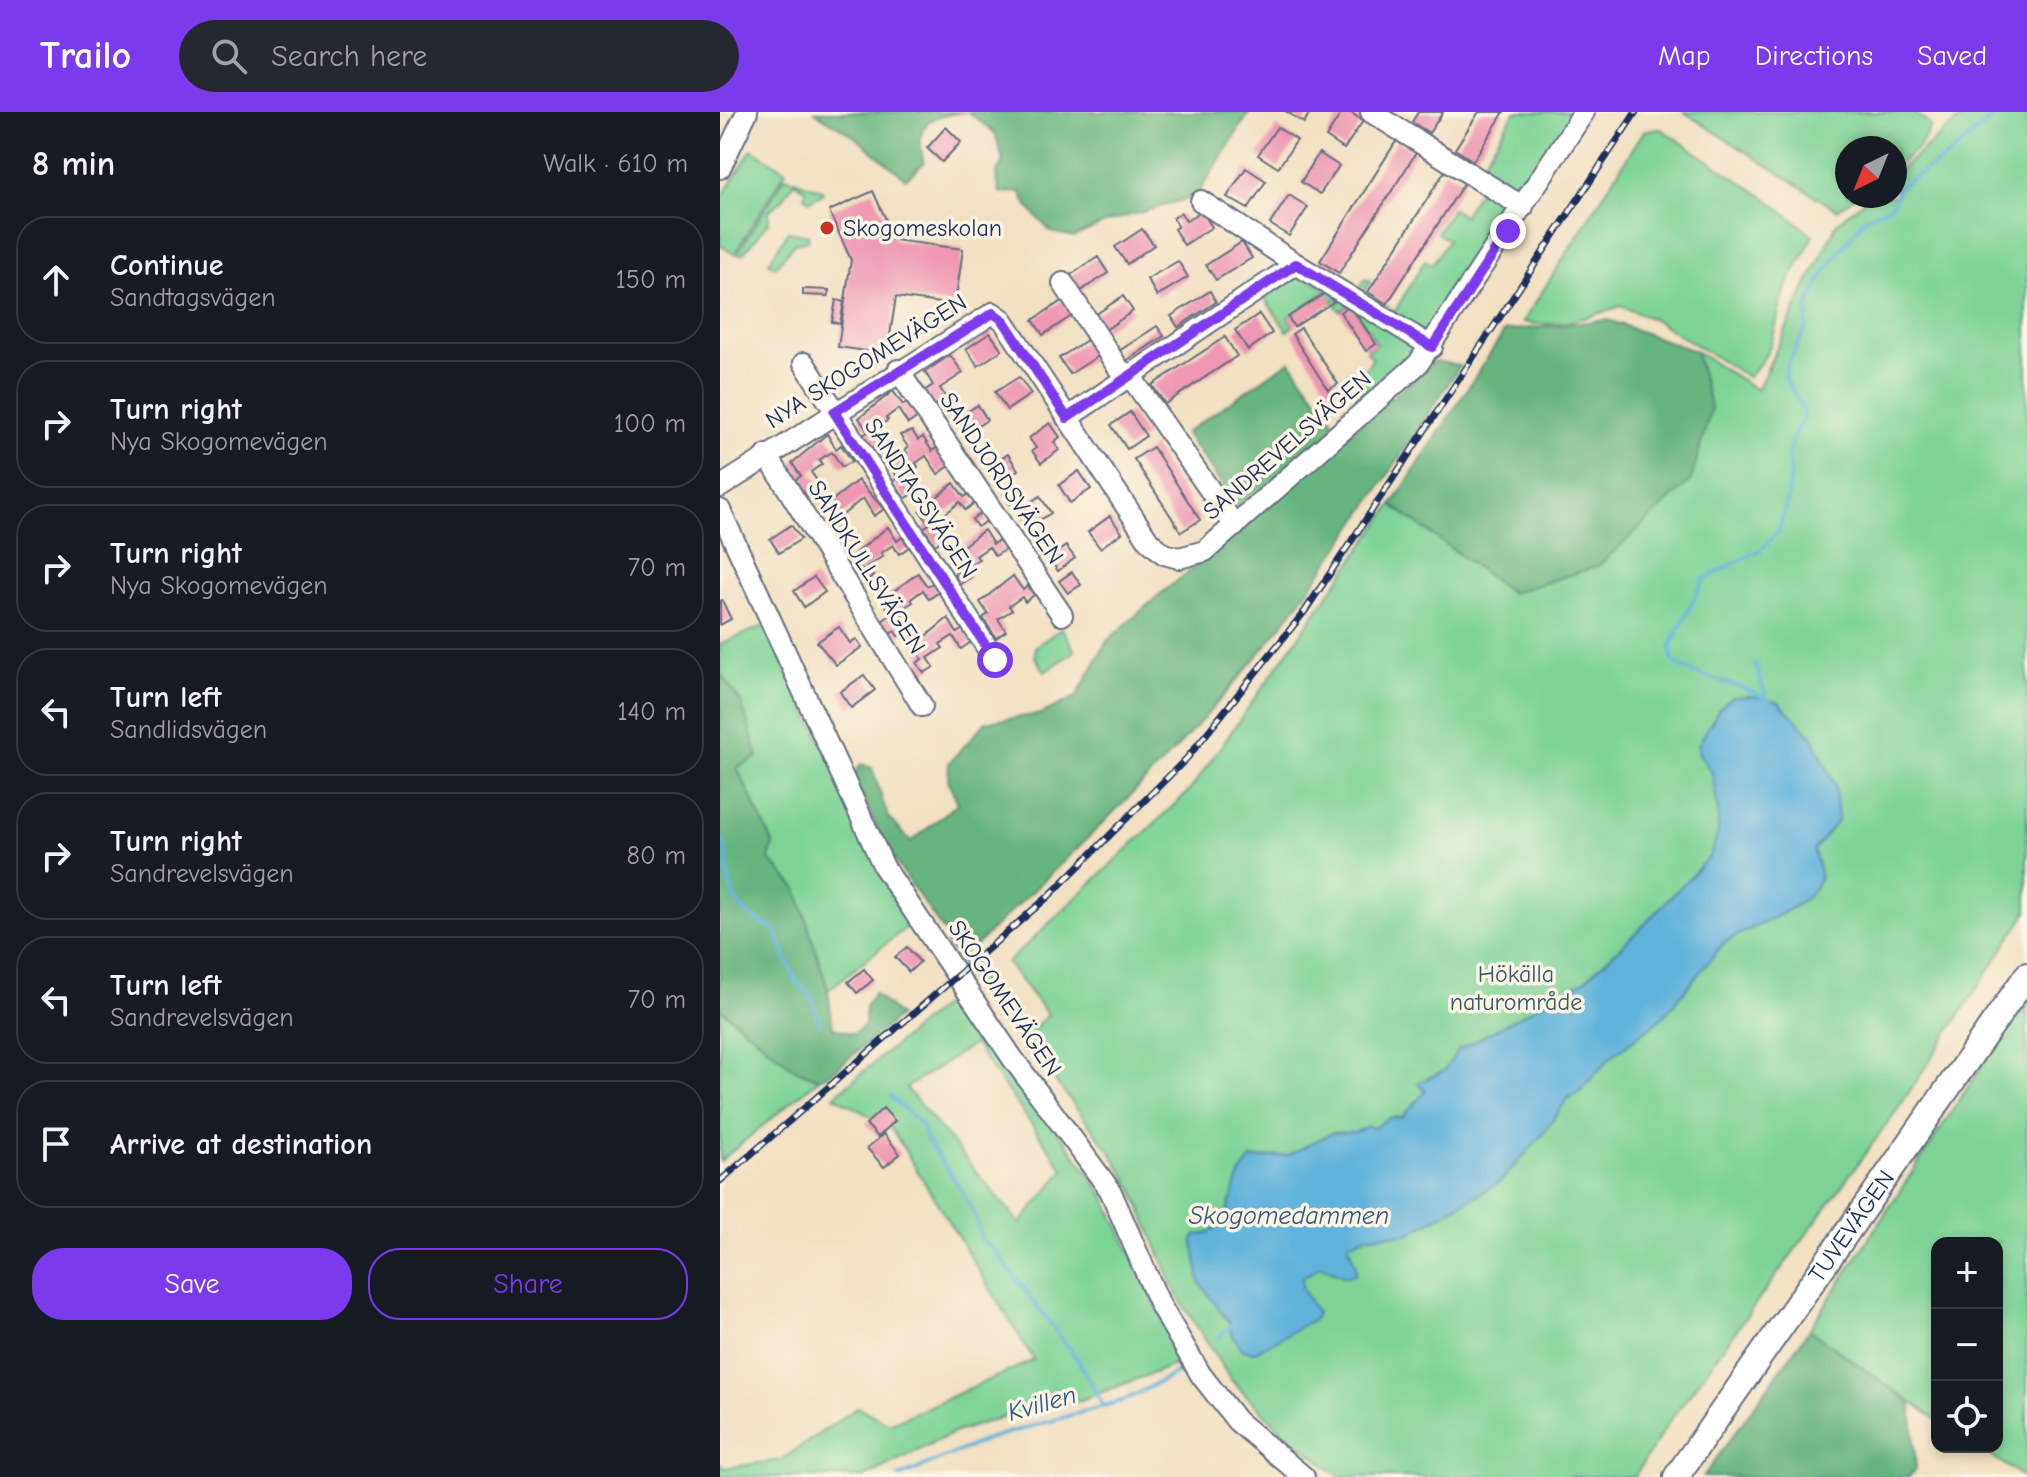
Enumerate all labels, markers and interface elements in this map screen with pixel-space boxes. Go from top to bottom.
search box [179,20,739,92]
text: Trailo [40,34,131,78]
icon: search [207,34,251,78]
text: Search here [271,39,427,74]
text: Map [1658,40,1711,72]
text: Directions [1755,40,1873,72]
text: Saved [1917,40,1987,72]
north arrow [1835,136,1907,208]
text: 8 min [32,144,115,184]
text: Walk · 610 m [543,149,688,179]
route end [1490,213,1526,249]
place label: Skogomeskolan [843,214,1002,242]
marker: Skogomeskolan [818,219,836,237]
text: Continue [110,248,224,283]
icon: ahead [34,258,78,302]
text: 150 m [616,265,686,295]
text: Sandtagsvägen [110,283,276,313]
street label: NYA SKOGOMEVÄGEN [760,288,972,434]
street label: SANDREVELSVÄGEN [1197,365,1377,525]
street label: SANDJORDSVÄGEN [934,387,1070,569]
text: Turn right [110,392,242,427]
icon: right [34,402,78,446]
text: 100 m [614,409,686,439]
street label: SANDTAGSVÄGEN [859,413,983,583]
text: Nya Skogomevägen [110,427,328,457]
street label: SANDKULLSVÄGEN [802,475,932,659]
text: Turn right [110,536,242,571]
icon: right [34,546,78,590]
text: 70 m [628,553,686,583]
text: Nya Skogomevägen [110,571,328,601]
route start [977,642,1013,678]
text: Turn left [110,680,222,715]
icon: left [34,690,78,734]
text: 140 m [617,697,686,727]
text: Sandlidsvägen [110,715,267,745]
text: Turn right [110,824,242,859]
icon: right [34,834,78,878]
text: 80 m [627,841,686,871]
text: Sandrevelsvägen [110,859,294,889]
street label: SKOGOMEVÄGEN [943,915,1067,1081]
park label: Hökälla naturområde [1450,960,1582,1016]
text: Turn left [110,968,222,1003]
icon: left [34,978,78,1022]
text: 70 m [628,985,686,1015]
text: Sandrevelsvägen [110,1003,294,1033]
icon: arrive [34,1122,78,1166]
text: Arrive at destination [110,1127,372,1162]
street label: TUVEVÄGEN [1803,1165,1900,1288]
water label: Skogomedammen [1189,1201,1389,1231]
map controls [1931,1237,2003,1453]
button: + [1931,1237,2003,1309]
button: Save [32,1248,352,1320]
button: Share [368,1248,688,1320]
button: − [1931,1309,2003,1381]
water label: Kvillen [1004,1380,1080,1428]
button: locate [1931,1381,2003,1453]

